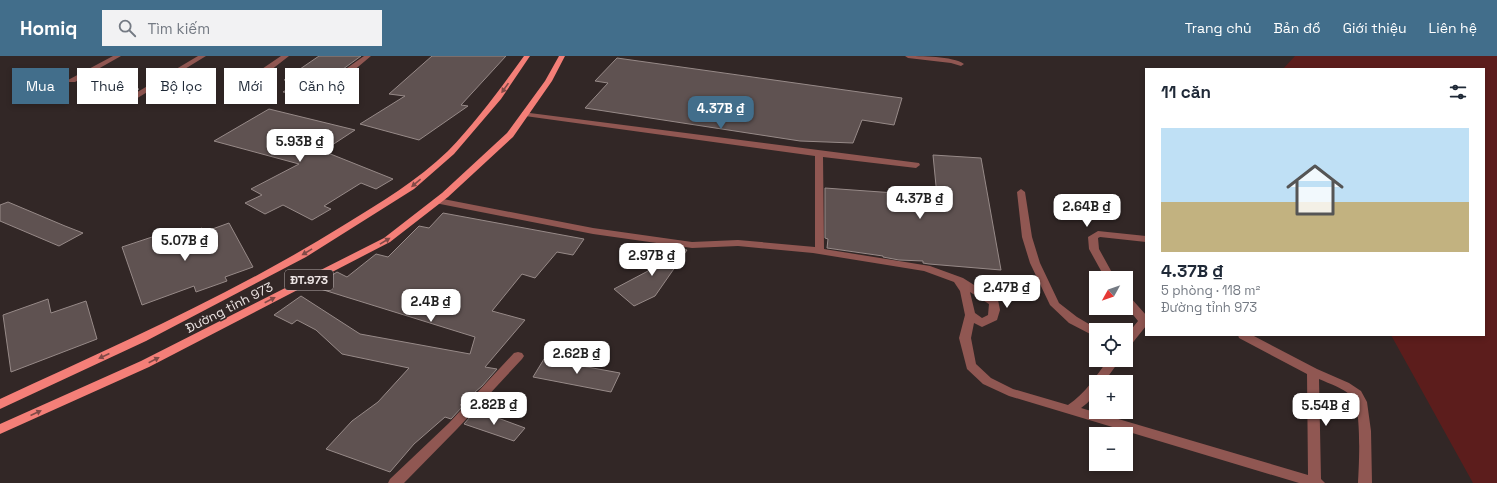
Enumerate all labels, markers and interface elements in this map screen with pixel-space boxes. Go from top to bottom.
search box [102,10,382,46]
text: Homiq [20,16,78,41]
icon: search [116,17,138,39]
text: Tìm kiếm [148,19,210,38]
text: Trang chủ [1185,19,1252,37]
text: Bản đồ [1274,19,1321,37]
text: Giới thiệu [1343,19,1407,37]
text: Liên hệ [1429,19,1477,37]
chip: Mua [12,68,69,104]
chip: Thuê [77,68,138,104]
chip: Bộ lọc [146,68,216,104]
chip: Mới [224,68,277,104]
chip: Căn hộ [285,68,359,104]
text: 11 căn [1161,81,1211,103]
icon: filters [1447,81,1469,103]
one-way arrow [501,83,509,93]
pin: 4.37B ₫ [684,96,758,130]
text: 4.37B ₫ [697,100,745,117]
pin: 5.93B ₫ [263,129,337,163]
text: 5.93B ₫ [276,133,324,150]
icon: home [1279,154,1351,226]
one-way arrow [411,178,422,187]
pin: 4.37B ₫ [883,186,957,220]
text: 4.37B ₫ [896,190,944,207]
pin: 2.64B ₫ [1050,194,1124,228]
text: 2.64B ₫ [1063,198,1111,215]
pin: 5.07B ₫ [148,228,222,262]
text: 5.07B ₫ [161,232,209,249]
one-way arrow [379,237,391,244]
pin: 2.97B ₫ [615,243,689,277]
text: 2.97B ₫ [628,247,676,264]
one-way arrow [301,249,313,256]
text: 4.37B ₫ [1161,260,1224,282]
road number: ĐT.973 [285,270,333,290]
north arrow [1089,271,1133,315]
map controls [1089,271,1133,471]
pin: 2.47B ₫ [970,275,1044,309]
street label: Đường tỉnh 973 [183,278,276,337]
text: 2.47B ₫ [983,279,1031,296]
text: 5 phòng · 118 m² [1161,282,1260,299]
pin: 2.4B ₫ [398,289,464,323]
text: 2.4B ₫ [411,293,451,310]
one-way arrow [264,297,275,304]
text: Đường tỉnh 973 [1161,299,1257,316]
button: locate [1089,323,1133,367]
pin: 2.62B ₫ [540,341,614,375]
text: 2.62B ₫ [553,345,601,362]
one-way arrow [98,353,109,359]
one-way arrow [148,357,160,363]
button: + [1089,375,1133,419]
pin: 2.82B ₫ [457,392,531,426]
pin: 5.54B ₫ [1289,393,1363,427]
text: 2.82B ₫ [470,396,518,413]
text: 5.54B ₫ [1302,397,1350,414]
one-way arrow [30,410,42,416]
button: − [1089,427,1133,471]

